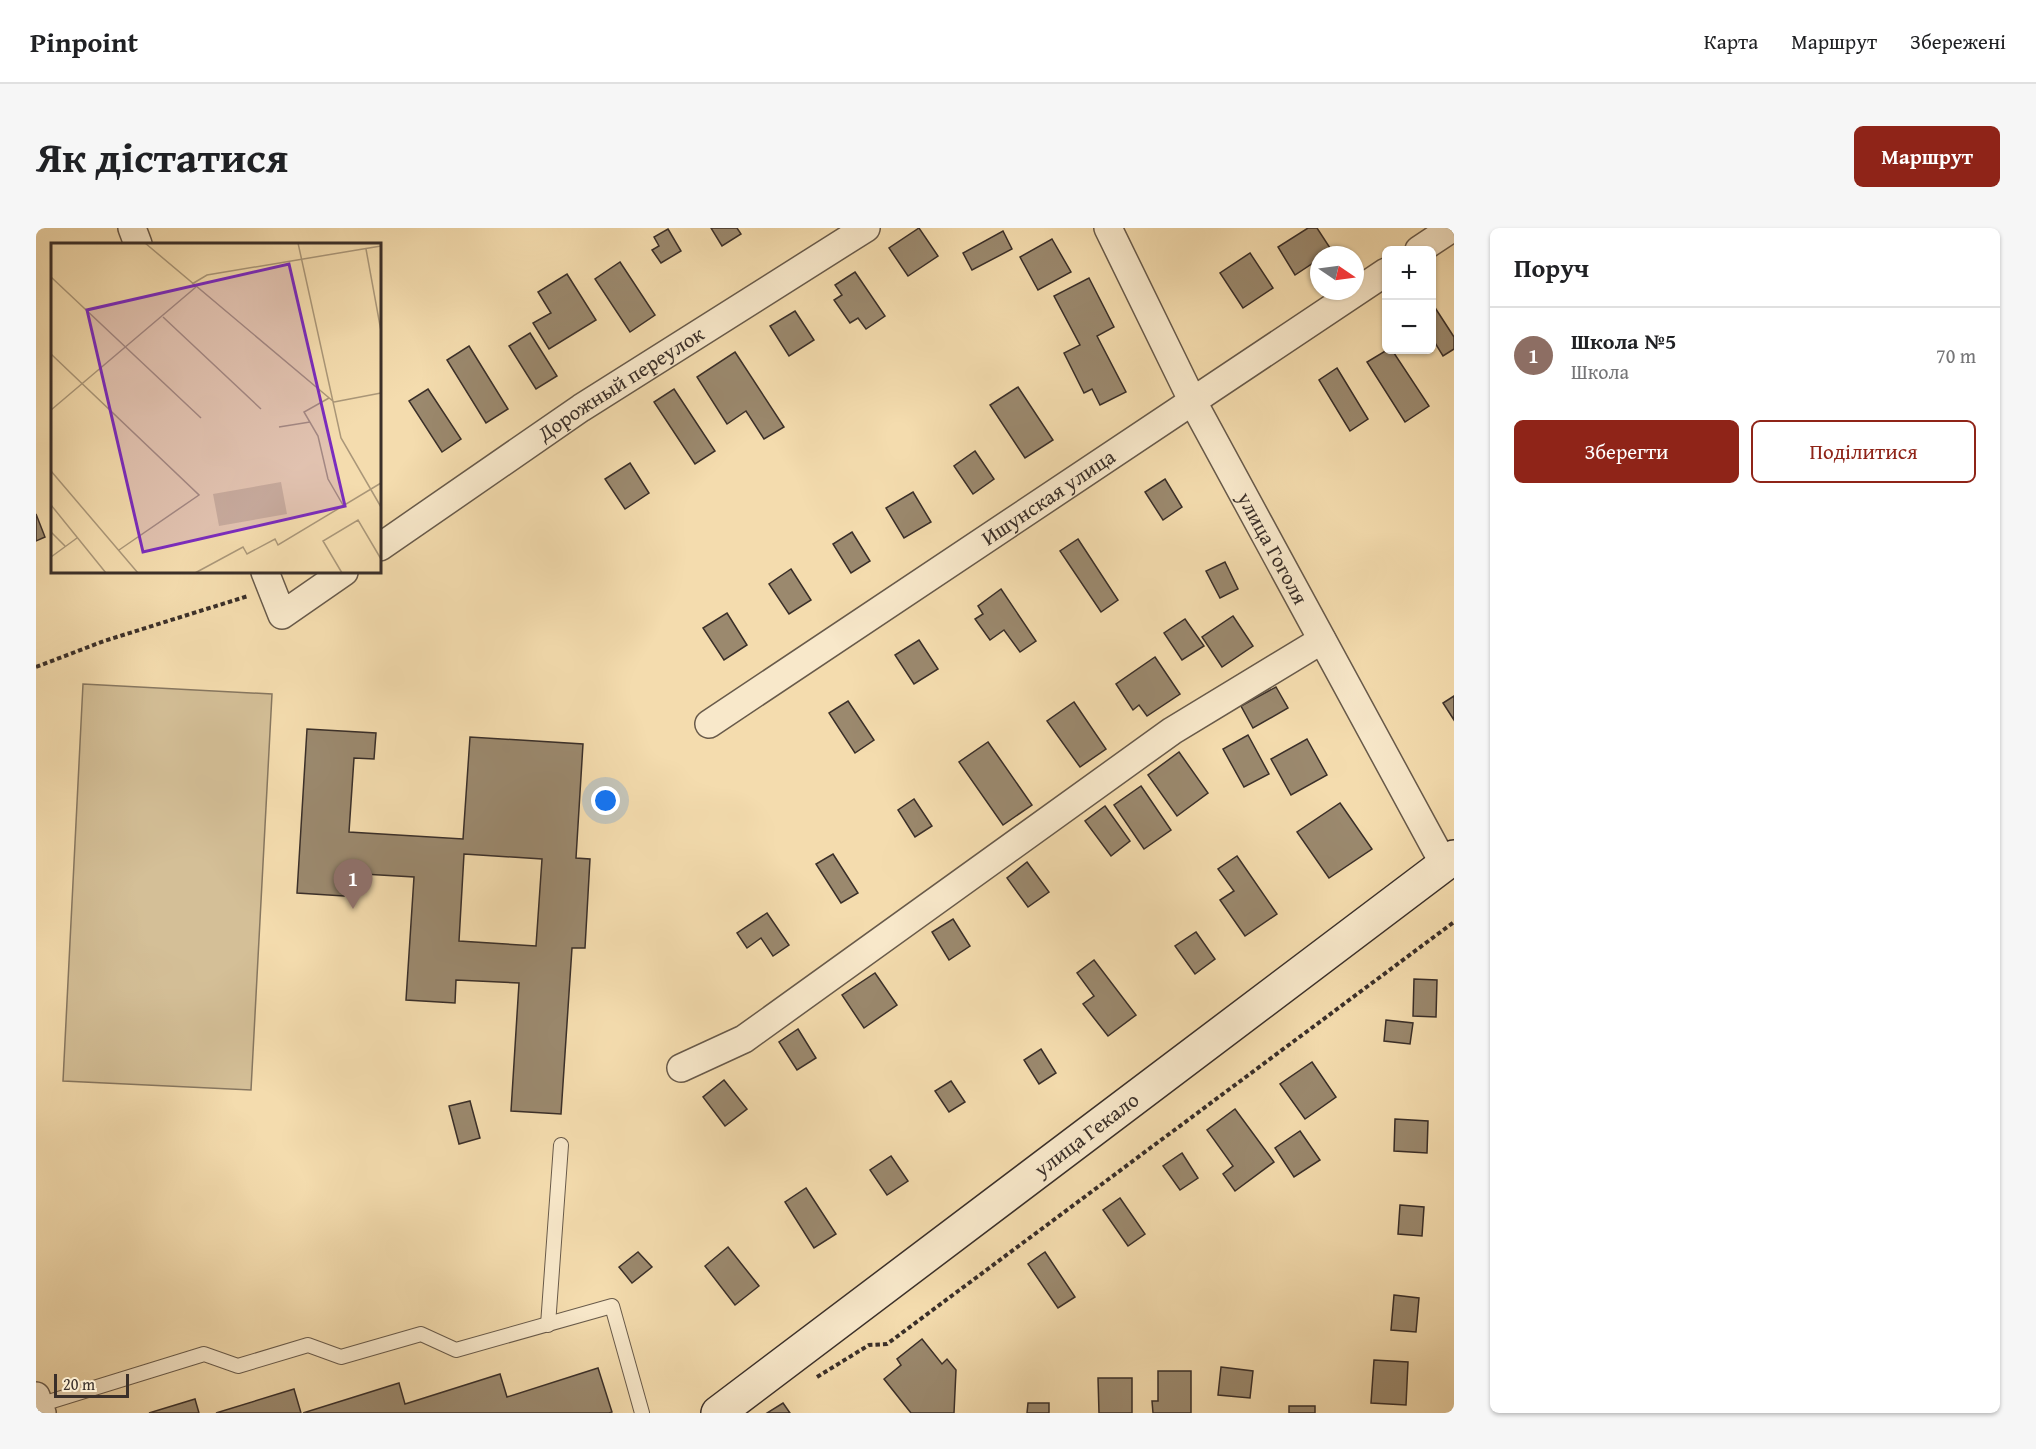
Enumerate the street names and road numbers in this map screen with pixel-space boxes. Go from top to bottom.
street label: Дорожный переулок [530,318,710,449]
street label: Ишунская улица [975,441,1121,553]
street label: улица Гоголя [1229,485,1316,610]
street label: улица Гекало [1026,1084,1145,1185]

